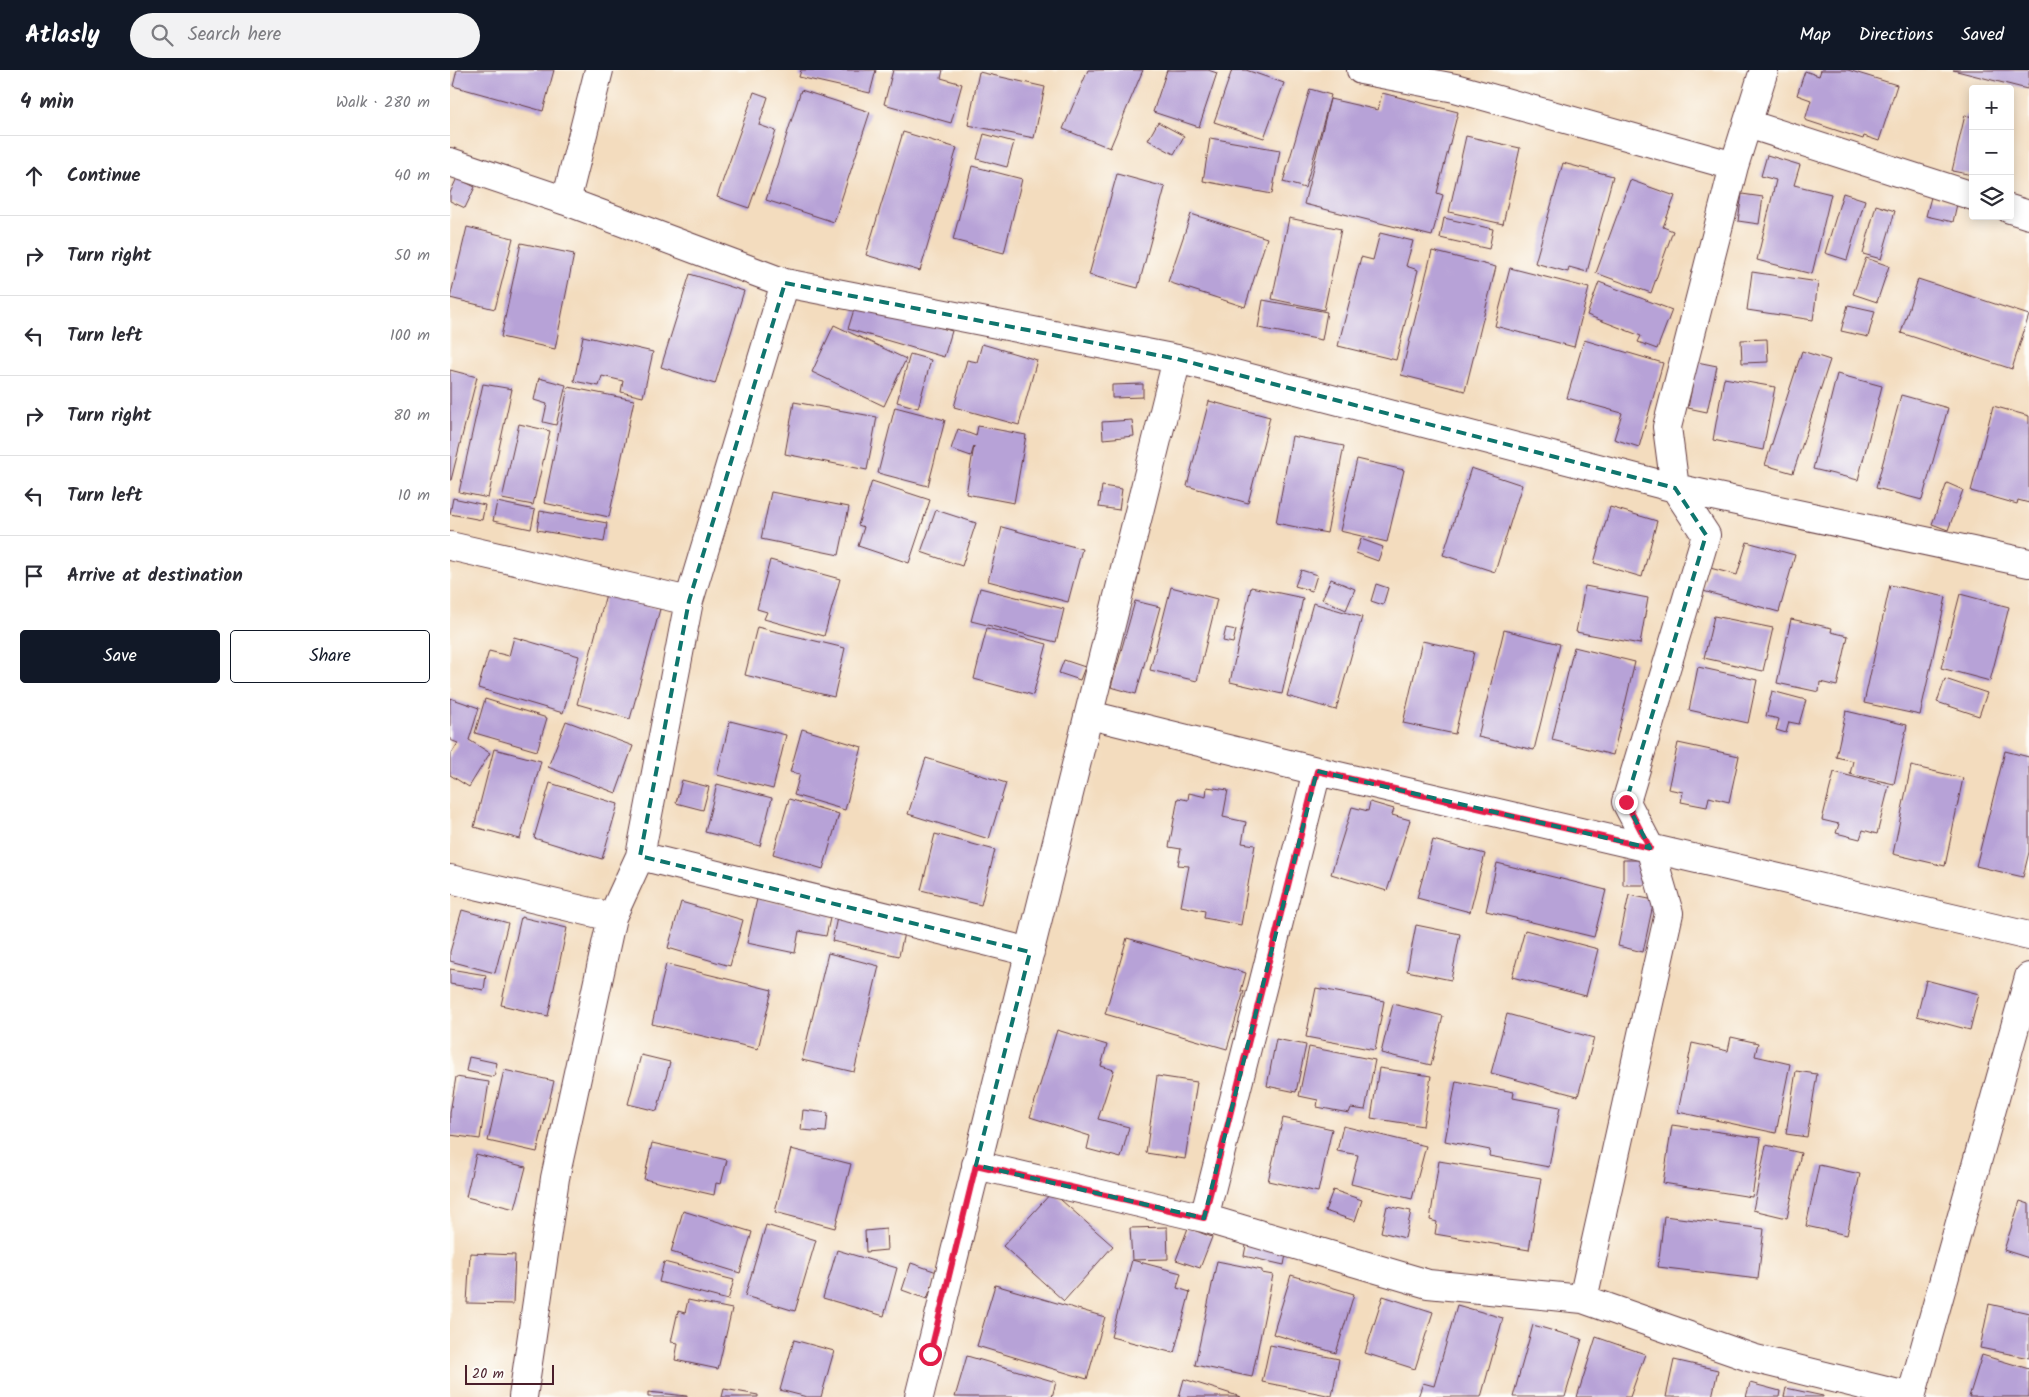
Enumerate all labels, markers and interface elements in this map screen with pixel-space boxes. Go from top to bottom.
search box [130,13,480,58]
text: Atlasly [25,16,100,55]
text: Search here [188,20,281,50]
icon: search [148,21,176,49]
text: Map [1799,21,1831,50]
text: Directions [1859,21,1933,50]
text: Saved [1961,21,2004,50]
map controls [1969,85,2014,220]
button: + [1969,85,2014,130]
text: 4 min [20,86,74,119]
text: Walk · 280 m [336,90,430,115]
button: − [1969,130,2014,175]
text: Continue [67,161,140,191]
icon: ahead [20,162,48,190]
text: 40 m [394,163,430,188]
button: layers [1969,175,2014,220]
text: Turn right [67,241,152,271]
icon: right [20,242,48,270]
text: 50 m [394,243,430,268]
text: Turn left [67,321,142,351]
icon: left [20,322,48,350]
text: 100 m [390,323,430,348]
text: Turn right [67,401,152,431]
icon: right [20,402,48,430]
text: 80 m [393,403,430,428]
text: Turn left [67,481,142,511]
icon: left [20,482,48,510]
text: 10 m [398,483,430,508]
text: Arrive at destination [67,561,243,591]
icon: arrive [20,562,48,590]
button: Save [20,630,220,683]
button: Share [230,630,430,683]
route end [1615,791,1638,814]
route start [919,1343,942,1366]
scale bar [465,1362,554,1385]
text: 20 m [472,1363,504,1385]

